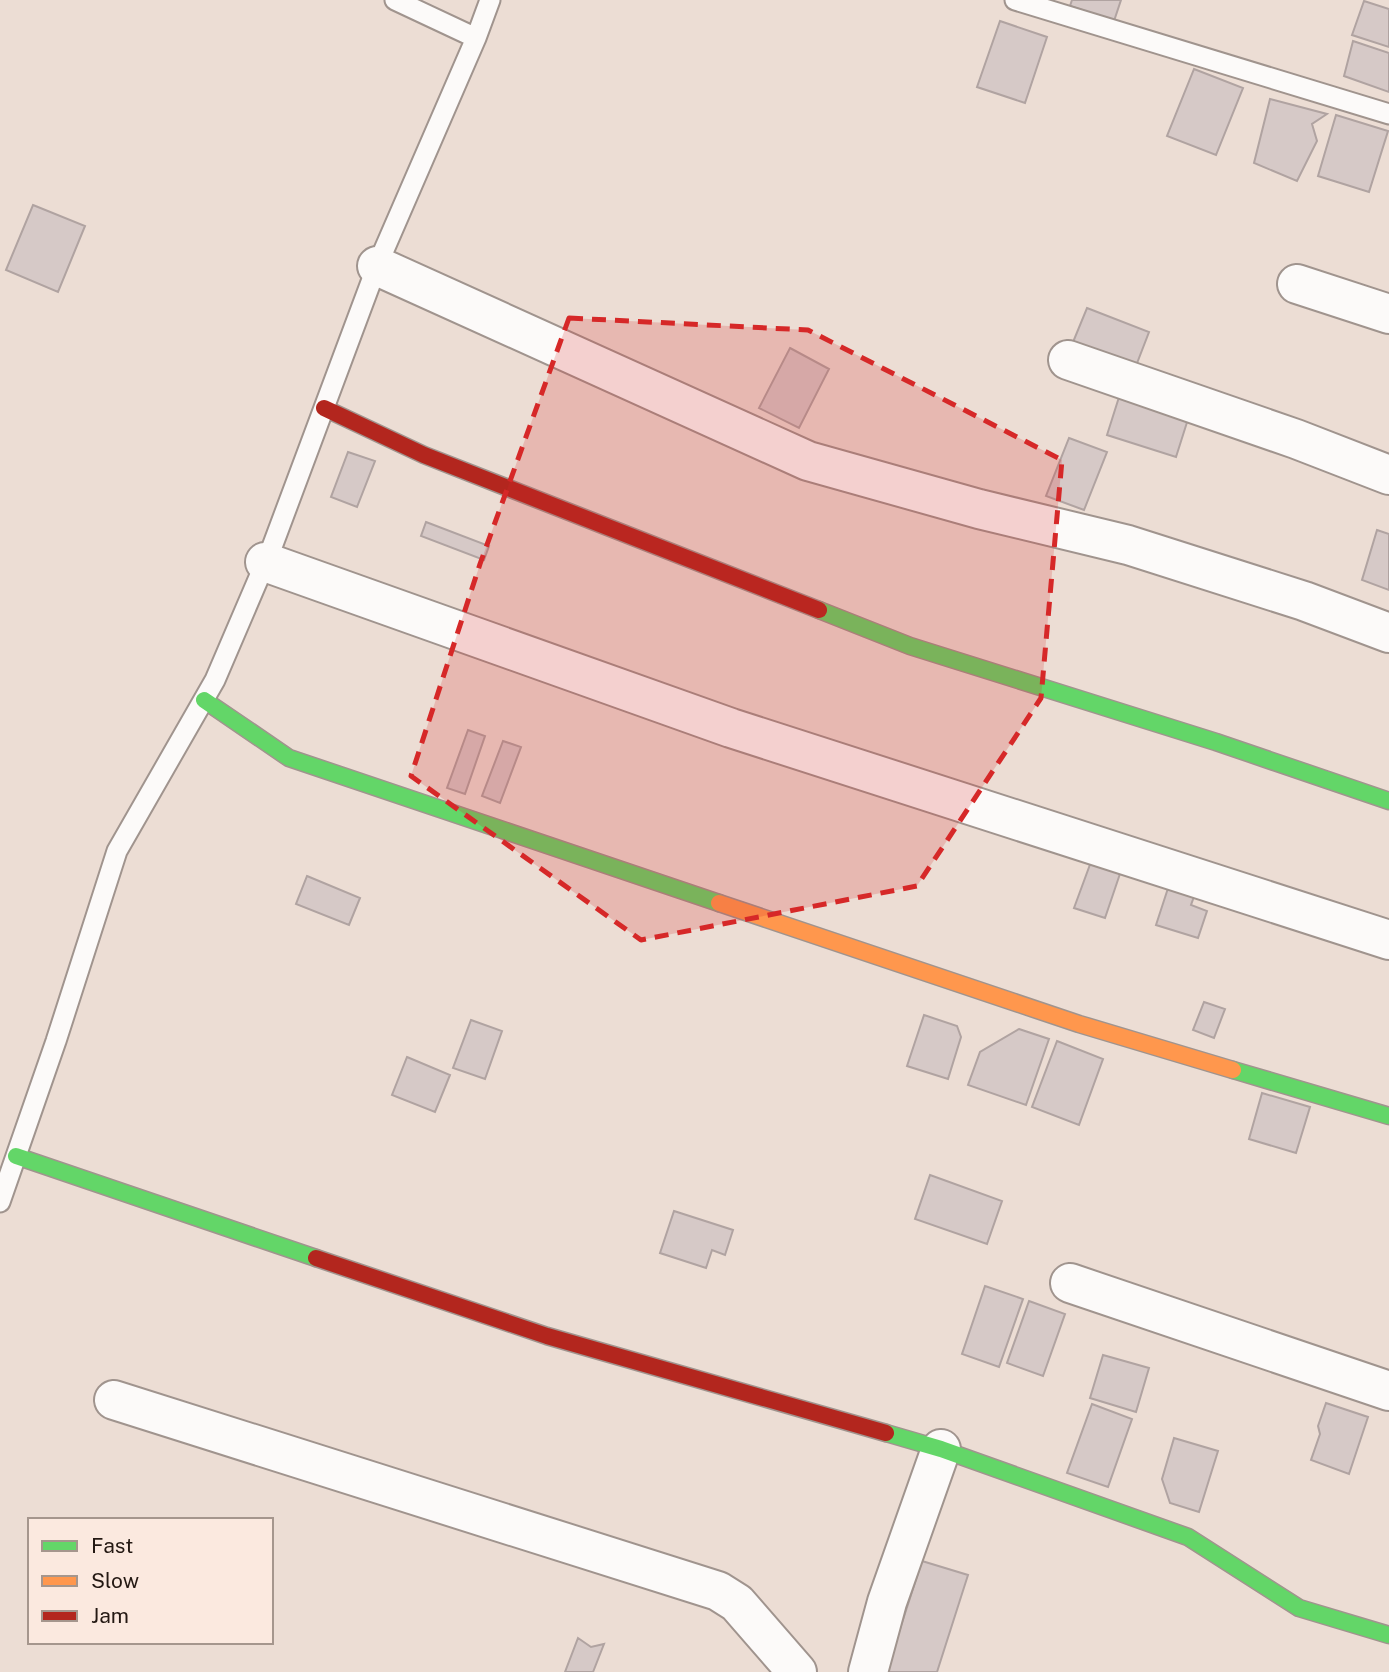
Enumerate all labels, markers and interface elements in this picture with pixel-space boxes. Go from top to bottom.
legend [28,1518,273,1644]
text: Fast [91,1533,133,1558]
text: Slow [91,1568,139,1593]
text: Jam [91,1603,129,1628]

